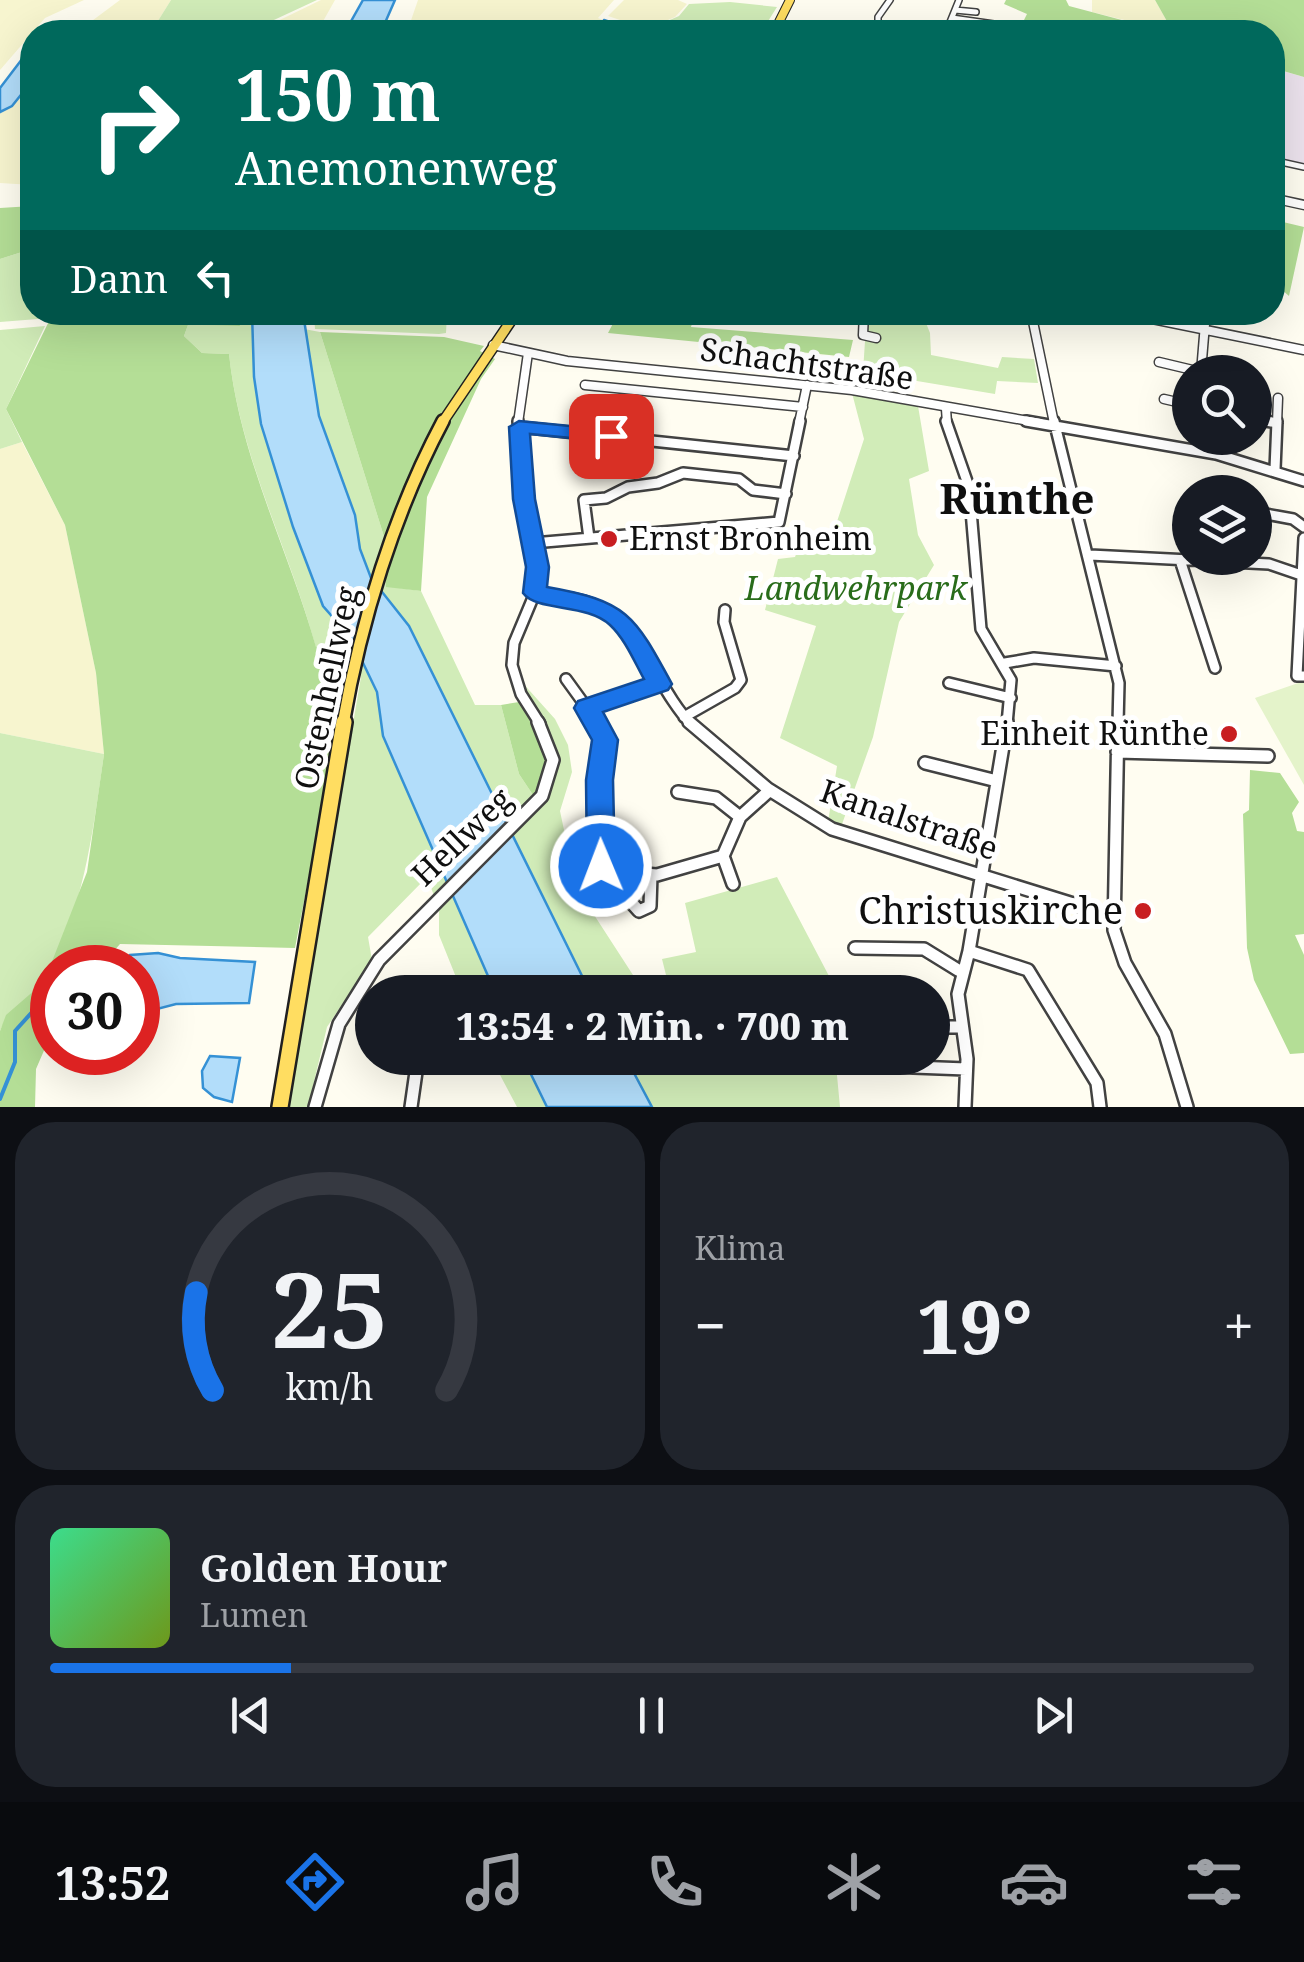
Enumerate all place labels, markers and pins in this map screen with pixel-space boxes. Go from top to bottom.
pin [569,394,654,479]
place label: Ernst Bronheim [629,516,872,559]
marker: Ernst Bronheim [598,528,620,550]
place label: Einheit Rünthe [980,711,1209,754]
marker: Einheit Rünthe [1218,723,1240,745]
place label: Christuskirche [858,883,1123,935]
marker: Christuskirche [1132,900,1154,922]

